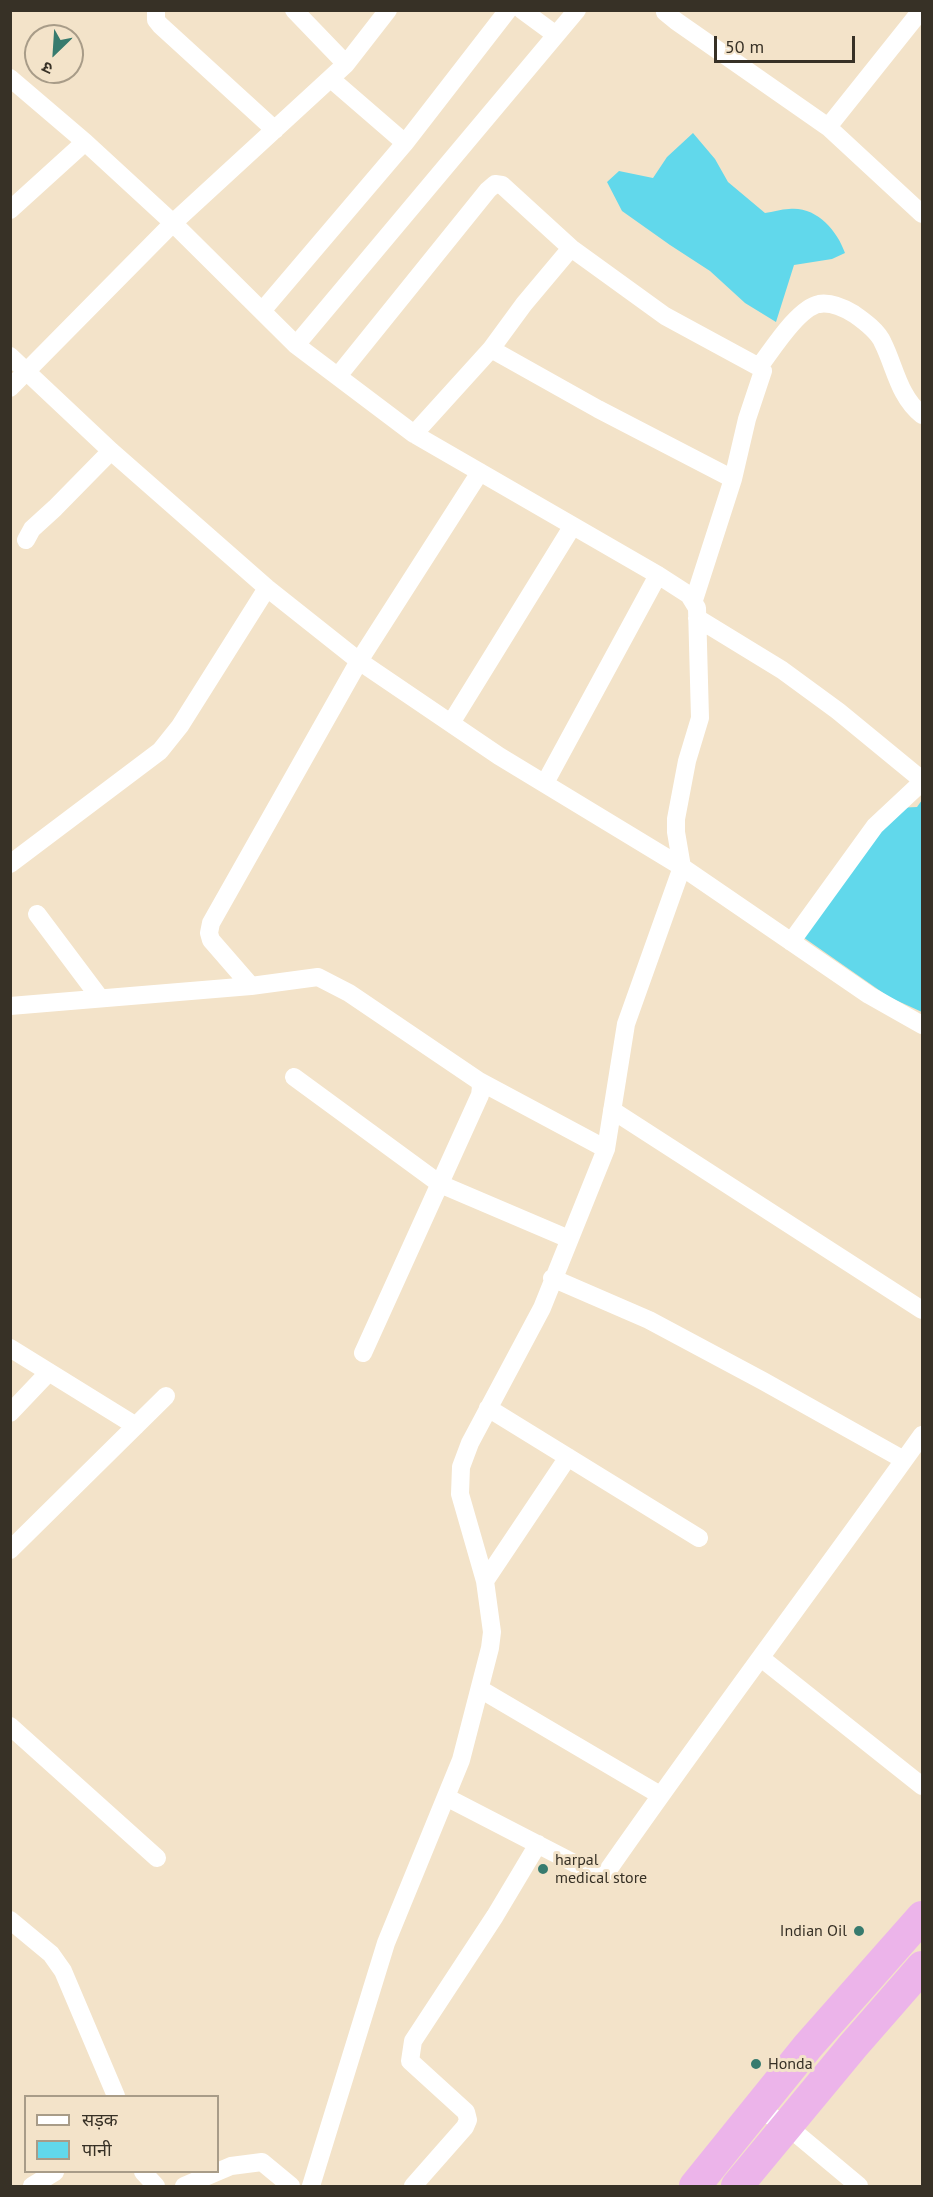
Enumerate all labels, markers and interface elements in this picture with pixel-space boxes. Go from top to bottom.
north arrow [24,24,84,84]
scale bar [717,24,858,62]
text: 50 m [725,35,764,58]
text: उ [39,57,56,80]
place label: harpal medical store [555,1850,647,1888]
marker: harpal medical store [536,1862,550,1876]
place label: Indian Oil [780,1921,847,1941]
marker: Indian Oil [852,1924,866,1938]
place label: Honda [768,2054,813,2074]
marker: Honda [749,2057,763,2071]
legend [24,2095,219,2173]
text: सड़क [82,2108,118,2131]
text: पानी [82,2138,112,2161]

